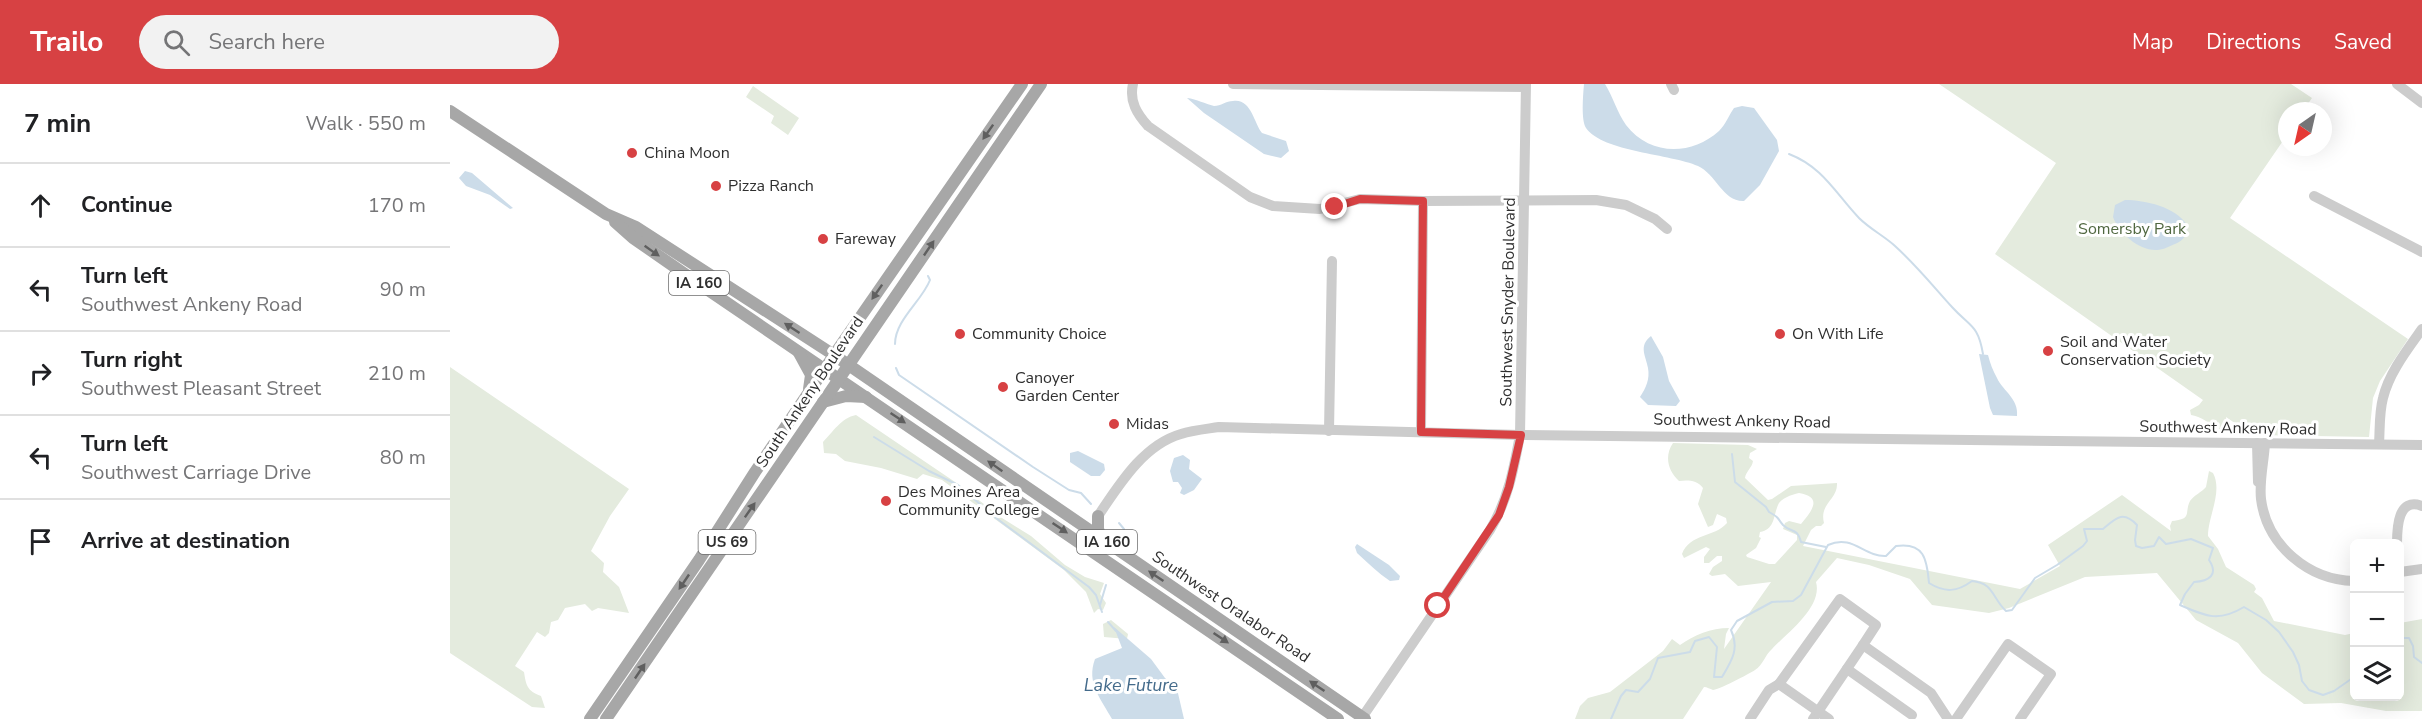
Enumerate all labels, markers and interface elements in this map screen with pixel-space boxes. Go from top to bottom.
search box [139,15,559,69]
text: Trailo [30,23,103,61]
icon: search [160,26,193,59]
text: Search here [208,27,325,57]
text: Map [2132,28,2173,56]
text: Directions [2206,28,2301,56]
text: Saved [2334,28,2392,56]
north arrow [2278,102,2332,156]
text: 7 min [24,106,91,141]
text: Walk · 550 m [306,110,426,137]
one-way arrow [983,124,994,140]
place label: China Moon [644,142,730,164]
marker: China Moon [625,146,639,160]
place label: Pizza Ranch [728,175,814,197]
marker: Pizza Ranch [709,179,723,193]
icon: ahead [24,189,57,222]
text: Continue [81,190,172,220]
text: 170 m [368,192,426,219]
route end [1321,193,1347,219]
street label: Southwest Snyder Boulevard [1495,197,1521,407]
park label: Somersby Park [2078,218,2187,240]
place label: Fareway [835,228,897,250]
marker: Fareway [816,232,830,246]
one-way arrow [923,240,934,256]
one-way arrow [643,245,659,257]
text: Turn left [81,261,168,291]
road number: IA 160 [669,271,729,295]
icon: left [24,273,57,306]
text: 90 m [380,276,426,303]
one-way arrow [871,284,883,300]
text: Southwest Ankeny Road [81,291,302,318]
street label: South Ankeny Boulevard [751,312,869,472]
one-way arrow [784,323,800,334]
place label: Community Choice [972,323,1107,345]
place label: On With Life [1792,323,1884,345]
marker: Community Choice [953,327,967,341]
marker: On With Life [1773,327,1787,341]
place label: Soil and Water Conservation Society [2060,331,2212,371]
marker: Soil and Water Conservation Society [2041,344,2055,358]
text: Turn right [81,345,182,375]
icon: right [24,357,57,390]
text: 210 m [368,360,426,387]
place label: Canoyer Garden Center [1015,367,1120,407]
text: Southwest Pleasant Street [81,375,321,402]
marker: Canoyer Garden Center [996,380,1010,394]
street label: Southwest Ankeny Road [1653,408,1831,434]
one-way arrow [890,412,906,424]
place label: Midas [1126,413,1169,435]
street label: Southwest Ankeny Road [2139,415,2317,441]
marker: Midas [1107,417,1121,431]
text: Turn left [81,429,168,459]
icon: left [24,441,57,474]
text: 80 m [380,444,426,471]
text: Southwest Carriage Drive [81,459,311,486]
one-way arrow [987,460,1003,471]
place label: Des Moines Area Community College [898,481,1039,521]
marker: Des Moines Area Community College [879,494,893,508]
one-way arrow [744,502,755,518]
one-way arrow [1051,522,1067,534]
icon: arrive [24,525,57,558]
text: Arrive at destination [81,526,290,556]
road number: US 69 [698,530,756,554]
road number: IA 160 [1077,530,1137,554]
map controls [2350,539,2404,701]
button: + [2350,539,2404,593]
street label: Southwest Oralabor Road [1148,546,1314,668]
one-way arrow [1148,570,1164,582]
one-way arrow [678,573,690,589]
route start [1424,592,1450,618]
button: − [2350,593,2404,647]
one-way arrow [1212,632,1228,644]
button: layers [2350,647,2404,701]
one-way arrow [634,663,646,679]
water label: Lake Future [1084,673,1179,697]
one-way arrow [1309,680,1325,692]

